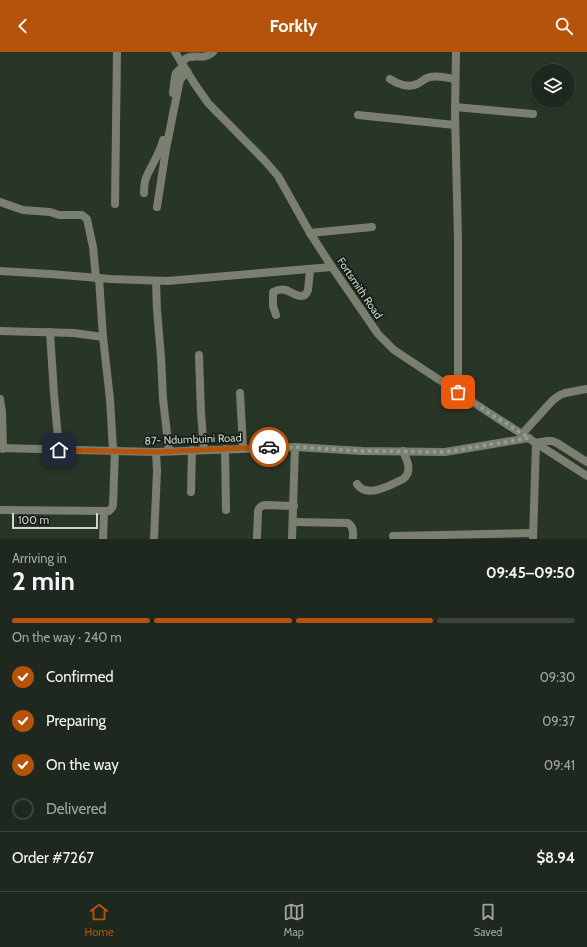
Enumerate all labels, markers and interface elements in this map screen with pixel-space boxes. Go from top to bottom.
icon: back [12,15,34,37]
text: Forkly [269,15,318,37]
icon: search [553,15,575,37]
map controls [531,64,575,108]
button: layers [531,64,575,108]
street label: Fortsmith Road [334,255,386,321]
pin [441,375,475,409]
icon: bag [447,381,469,403]
courier [249,427,289,467]
street label: 87- Ndumbuini Road [144,430,242,448]
pin [42,433,76,467]
icon: car [258,436,280,458]
icon: home [48,439,70,461]
scale bar [12,511,98,530]
text: 100 m [18,513,49,527]
text: Arriving in [12,550,67,566]
text: 09:45–09:50 [486,564,575,582]
text: 2 min [12,565,75,597]
text: On the way · 240 m [12,629,122,645]
icon: check [12,666,34,688]
text: Confirmed [46,668,114,686]
text: 09:30 [540,669,575,685]
icon: check [12,710,34,732]
text: Preparing [46,712,106,730]
text: 09:37 [542,713,575,729]
icon: check [12,754,34,776]
text: On the way [46,756,119,774]
text: 09:41 [544,757,575,773]
text: Delivered [46,800,107,818]
text: Order #7267 [12,849,94,867]
text: $8.94 [536,849,575,867]
tab: Home [85,901,114,939]
tab: Map [283,901,305,939]
tab: Saved [474,901,502,939]

